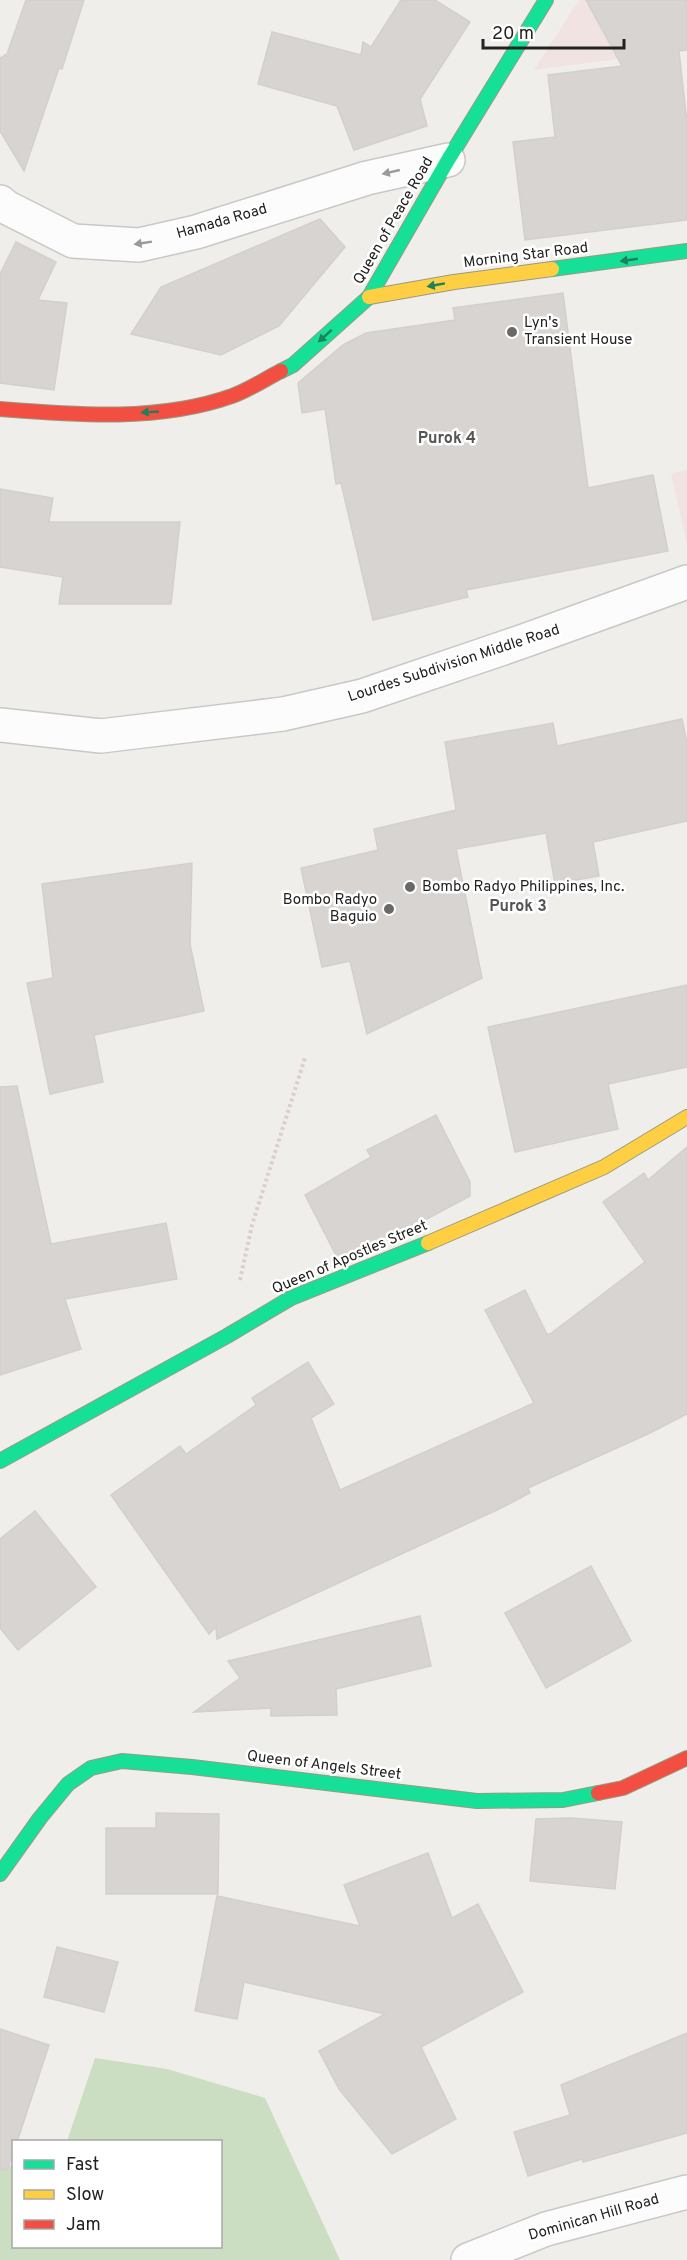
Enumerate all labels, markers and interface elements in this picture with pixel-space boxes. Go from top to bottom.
scale bar [483,12,624,50]
text: 20 m [492,23,534,46]
street label: Queen of Peace Road [350,154,438,288]
one-way arrow [382,168,401,178]
street label: Hamada Road [174,200,270,244]
one-way arrow [134,239,153,248]
street label: Morning Star Road [463,239,589,273]
one-way arrow [620,255,639,264]
one-way arrow [426,281,445,290]
place label: Lyn's Transient House [524,314,632,350]
marker: Lyn's Transient House [505,325,519,339]
one-way arrow [318,329,333,342]
one-way arrow [141,407,160,416]
district label: Purok 4 [418,429,476,449]
street label: Lourdes Subdivision Middle Road [346,621,562,707]
place label: Bombo Radyo Philippines, Inc. [422,878,624,897]
marker: Bombo Radyo Philippines, Inc. [403,880,417,894]
place label: Bombo Radyo Baguio [283,891,377,927]
district label: Purok 3 [489,897,547,917]
marker: Bombo Radyo Baguio [382,902,396,916]
street label: Queen of Apostles Street [269,1217,431,1299]
street label: Queen of Angels Street [246,1747,402,1785]
legend [12,2140,222,2248]
text: Fast [66,2154,99,2177]
text: Slow [66,2184,104,2207]
street label: Dominican Hill Road [527,2190,661,2246]
text: Jam [66,2214,101,2237]

